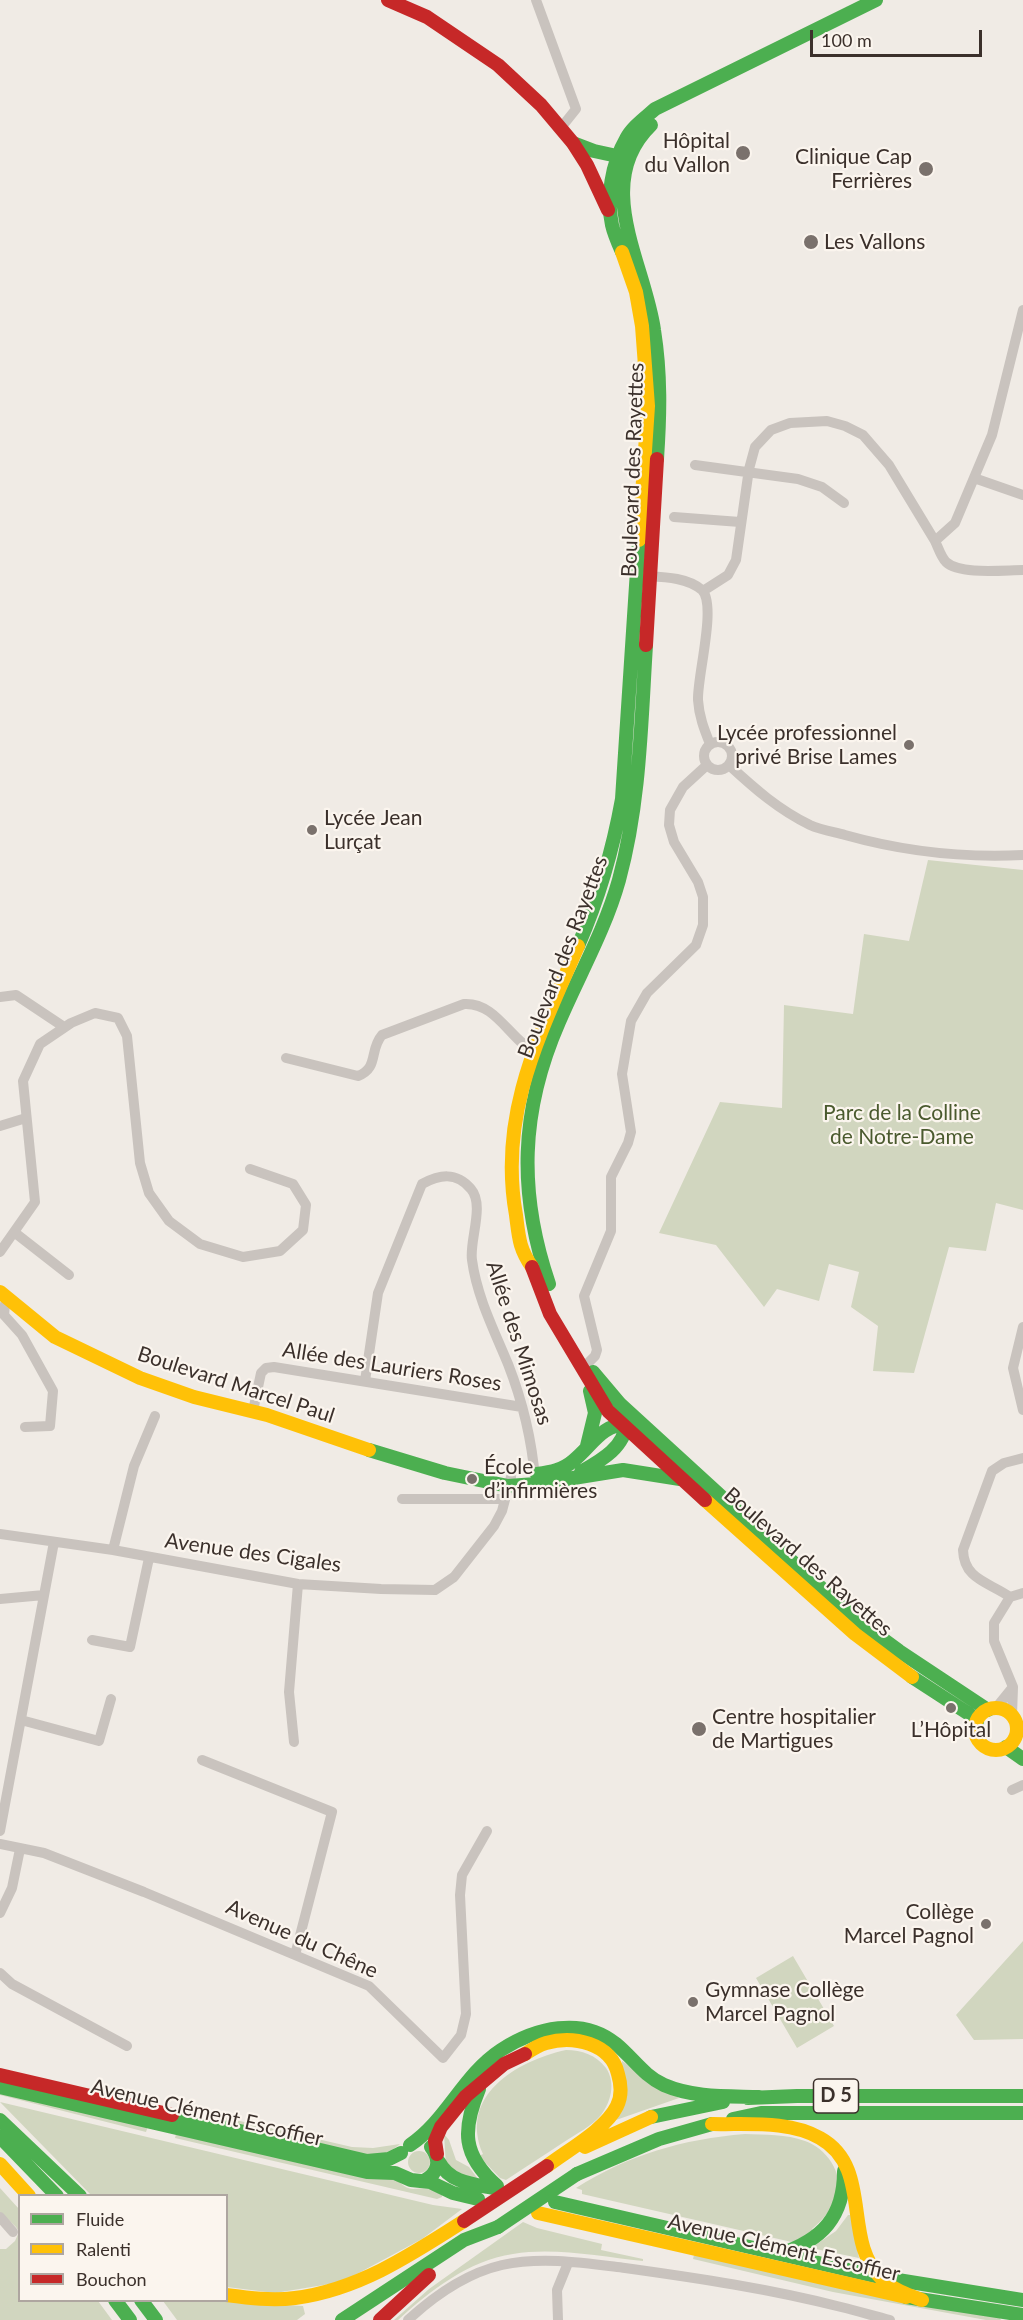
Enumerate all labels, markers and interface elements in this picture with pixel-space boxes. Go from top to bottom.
scale bar [813,18,986,56]
text: 100 m [821,29,872,51]
place label: Hôpital du Vallon [645,128,730,178]
marker: Hôpital du Vallon [734,144,752,162]
place label: Clinique Cap Ferrières [795,144,912,194]
marker: Clinique Cap Ferrières [917,160,935,178]
place label: Les Vallons [824,229,925,255]
marker: Les Vallons [802,233,820,251]
street label: Boulevard des Rayettes [617,362,649,578]
place label: Lycée professionnel privé Brise Lames [717,720,897,770]
marker: Lycée professionnel privé Brise Lames [902,738,916,752]
place label: Lycée Jean Lurçat [324,805,422,855]
marker: Lycée Jean Lurçat [305,823,319,837]
street label: Boulevard des Rayettes [513,852,613,1062]
park label: Parc de la Colline de Notre-Dame [823,1100,981,1150]
street label: Allée des Mimosas [481,1258,557,1428]
street label: Allée des Lauriers Roses [281,1337,503,1397]
street label: Boulevard Marcel Paul [134,1341,338,1429]
place label: École d’infirmières [484,1454,597,1504]
marker: École d’infirmières [465,1472,479,1486]
street label: Boulevard des Rayettes [719,1482,897,1642]
street label: Avenue des Cigales [163,1528,343,1578]
marker: L’Hôpital [944,1701,958,1715]
place label: Centre hospitalier de Martigues [712,1704,876,1754]
place label: L’Hôpital [911,1717,991,1743]
marker: Centre hospitalier de Martigues [690,1720,708,1738]
street label: Avenue du Chêne [222,1894,382,1984]
place label: Collège Marcel Pagnol [844,1899,974,1949]
marker: Collège Marcel Pagnol [979,1917,993,1931]
place label: Gymnase Collège Marcel Pagnol [705,1977,864,2027]
marker: Gymnase Collège Marcel Pagnol [686,1995,700,2009]
street label: Avenue Clément Escoffier [88,2074,326,2152]
road number: D 5 [814,2079,858,2113]
legend [18,2194,228,2302]
text: Fluide [76,2208,124,2230]
street label: Avenue Clément Escoffier [665,2209,903,2287]
text: Ralenti [76,2238,131,2260]
text: Bouchon [76,2268,147,2290]

